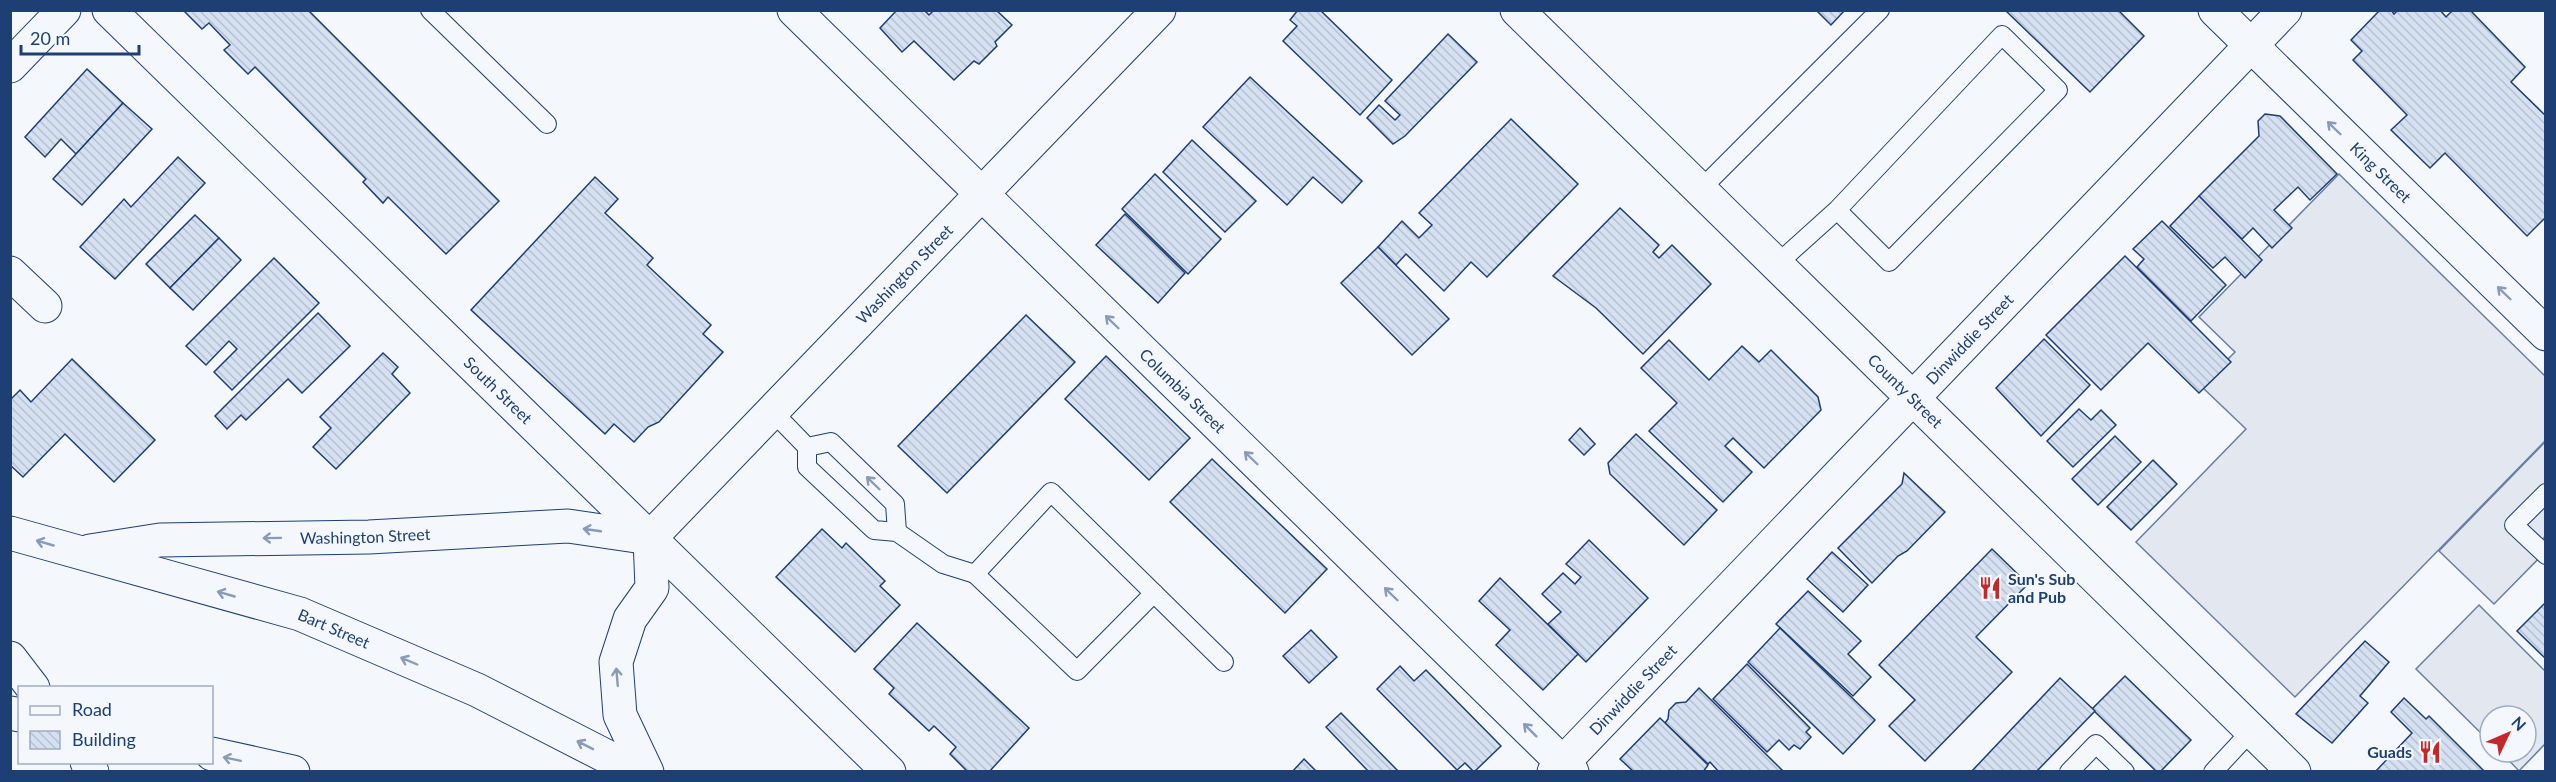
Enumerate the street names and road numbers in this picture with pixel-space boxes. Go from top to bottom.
street label: King Street [2347,138,2416,206]
street label: Washington Street [852,220,956,327]
street label: Dinwiddie Street [1921,289,2017,388]
street label: Columbia Street [1136,344,1230,437]
street label: County Street [1864,350,1947,432]
street label: South Street [461,352,537,427]
street label: Washington Street [300,524,431,547]
street label: Bart Street [295,604,373,652]
street label: Dinwiddie Street [1585,640,1680,738]

